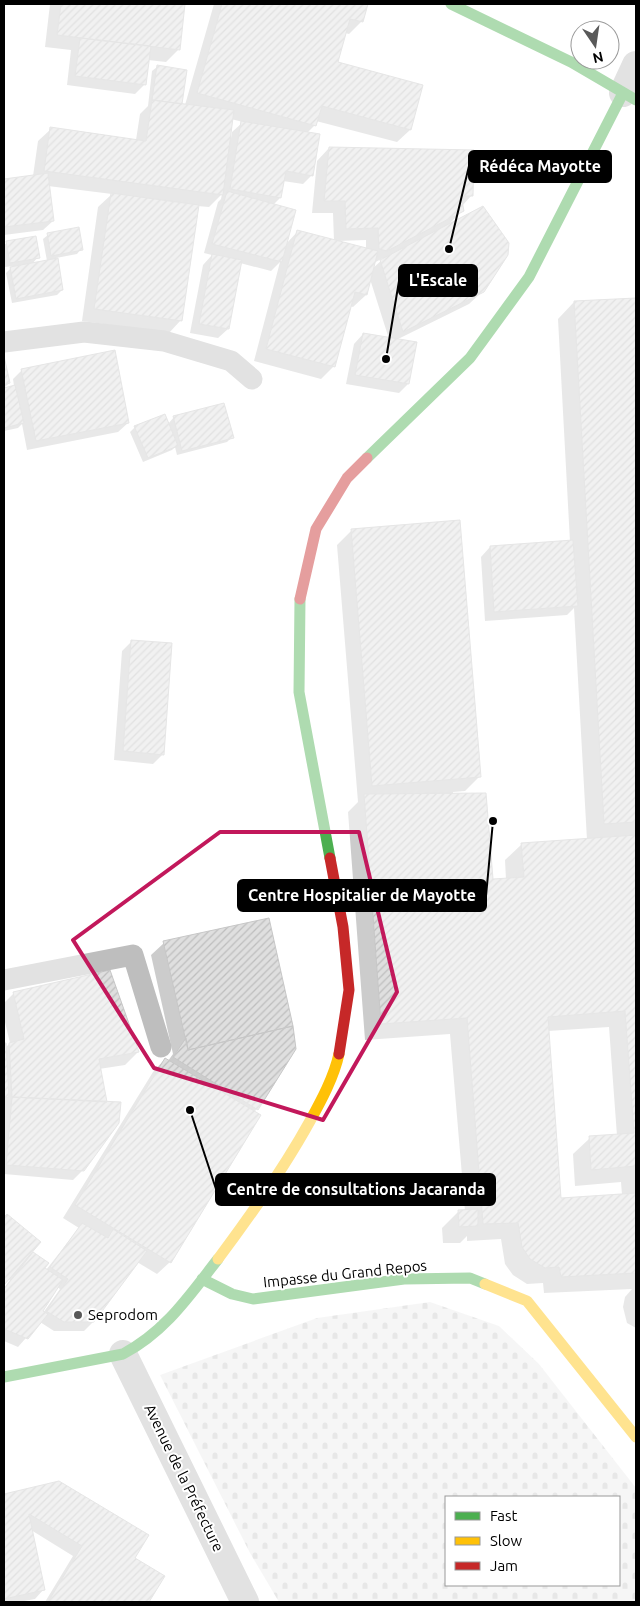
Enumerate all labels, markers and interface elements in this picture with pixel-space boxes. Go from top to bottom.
north arrow [570,20,620,70]
text: N [591,49,605,67]
callout: Rédéca Mayotte [469,151,611,182]
text: Rédéca Mayotte [479,157,601,175]
callout: L'Escale [399,265,477,296]
text: L'Escale [409,271,467,289]
callout: Centre Hospitalier de Mayotte [238,880,486,911]
text: Centre Hospitalier de Mayotte [248,886,476,904]
callout: Centre de consultations Jacaranda [216,1174,495,1205]
text: Centre de consultations Jacaranda [227,1180,485,1198]
street label: Impasse du Grand Repos [262,1256,428,1291]
place label: Seprodom [88,1306,158,1323]
marker: Seprodom [72,1309,84,1321]
street label: Avenue de la Préfecture [141,1401,228,1554]
legend [445,1496,620,1586]
text: Fast [490,1507,518,1524]
text: Slow [490,1532,523,1549]
text: Jam [490,1557,518,1574]

